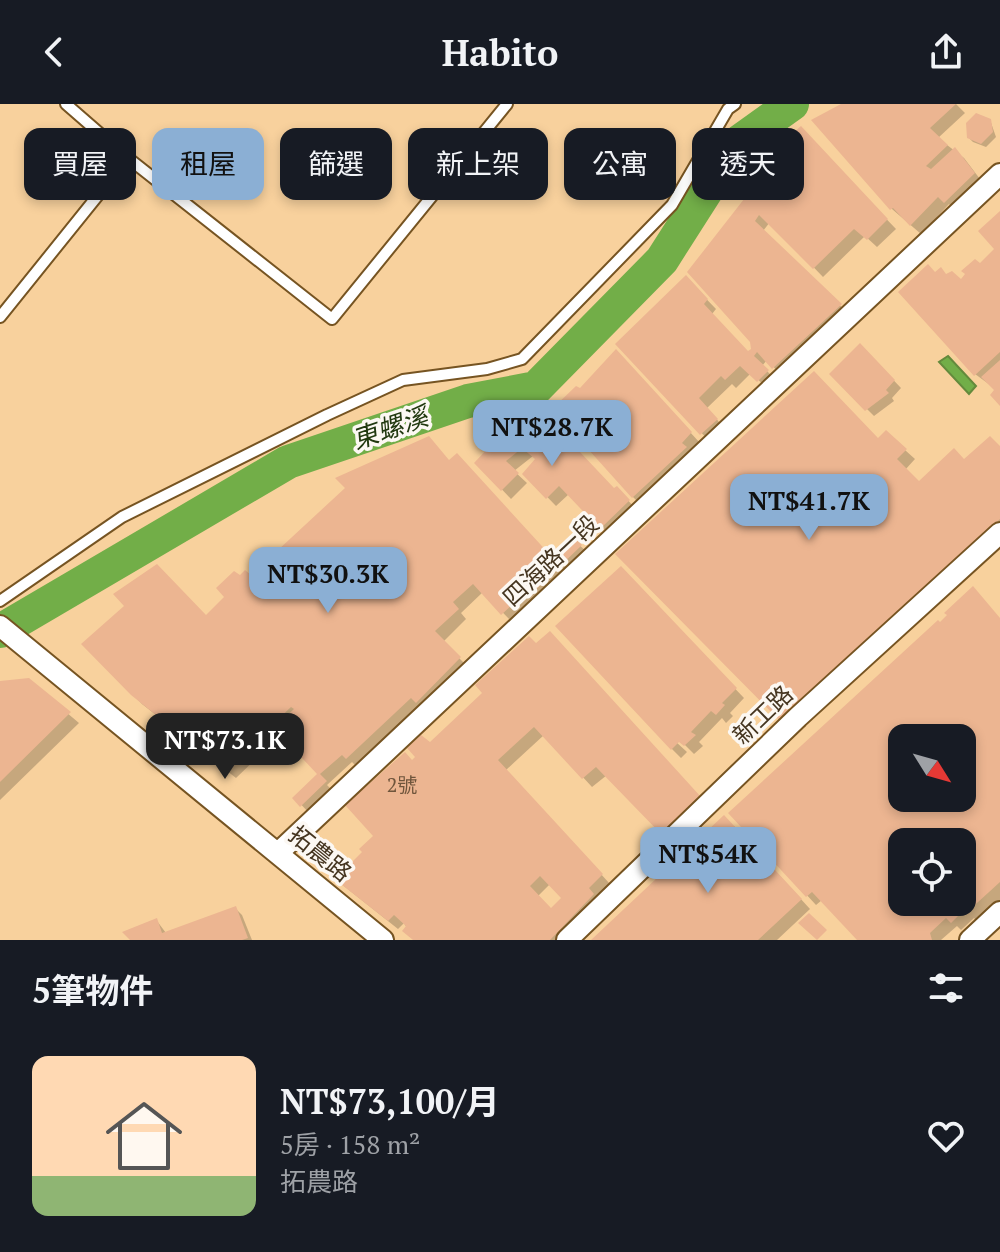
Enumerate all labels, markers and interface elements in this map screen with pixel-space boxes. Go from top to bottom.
text: Habito [442,29,558,76]
icon: back [32,30,76,74]
icon: share [924,30,968,74]
chip: 買屋 [24,128,136,200]
chip: 租屋 [152,128,264,200]
chip: 篩選 [280,128,392,200]
chip: 新上架 [408,128,548,200]
chip: 公寓 [564,128,676,200]
chip: 透天 [692,128,804,200]
water label: 東螺溪 [347,397,436,456]
pin: NT$28.7K [469,400,635,468]
text: NT$28.7K [491,409,613,443]
pin: NT$41.7K [726,474,892,542]
text: NT$41.7K [748,483,870,517]
street label: 四海路一段 [496,508,605,613]
pin: NT$30.3K [245,547,411,615]
text: NT$30.3K [267,556,389,590]
street label: 新工路 [725,678,799,751]
pin: NT$73.1K [142,713,308,781]
text: NT$73.1K [164,722,286,756]
north arrow [888,724,976,812]
map controls [888,724,976,916]
house number: 2號 [387,771,417,798]
street label: 拓農路 [283,818,359,888]
pin: NT$54K [643,827,773,895]
button: locate [888,828,976,916]
text: NT$54K [658,836,758,870]
icon: filters [924,966,968,1010]
text: 5筆物件 [32,968,153,1013]
text: NT$73,100/月 [280,1079,500,1124]
icon: home [96,1088,192,1184]
icon: heart [924,1114,968,1158]
text: 5房 · 158 m² [280,1127,420,1161]
text: 拓農路 [280,1164,358,1198]

